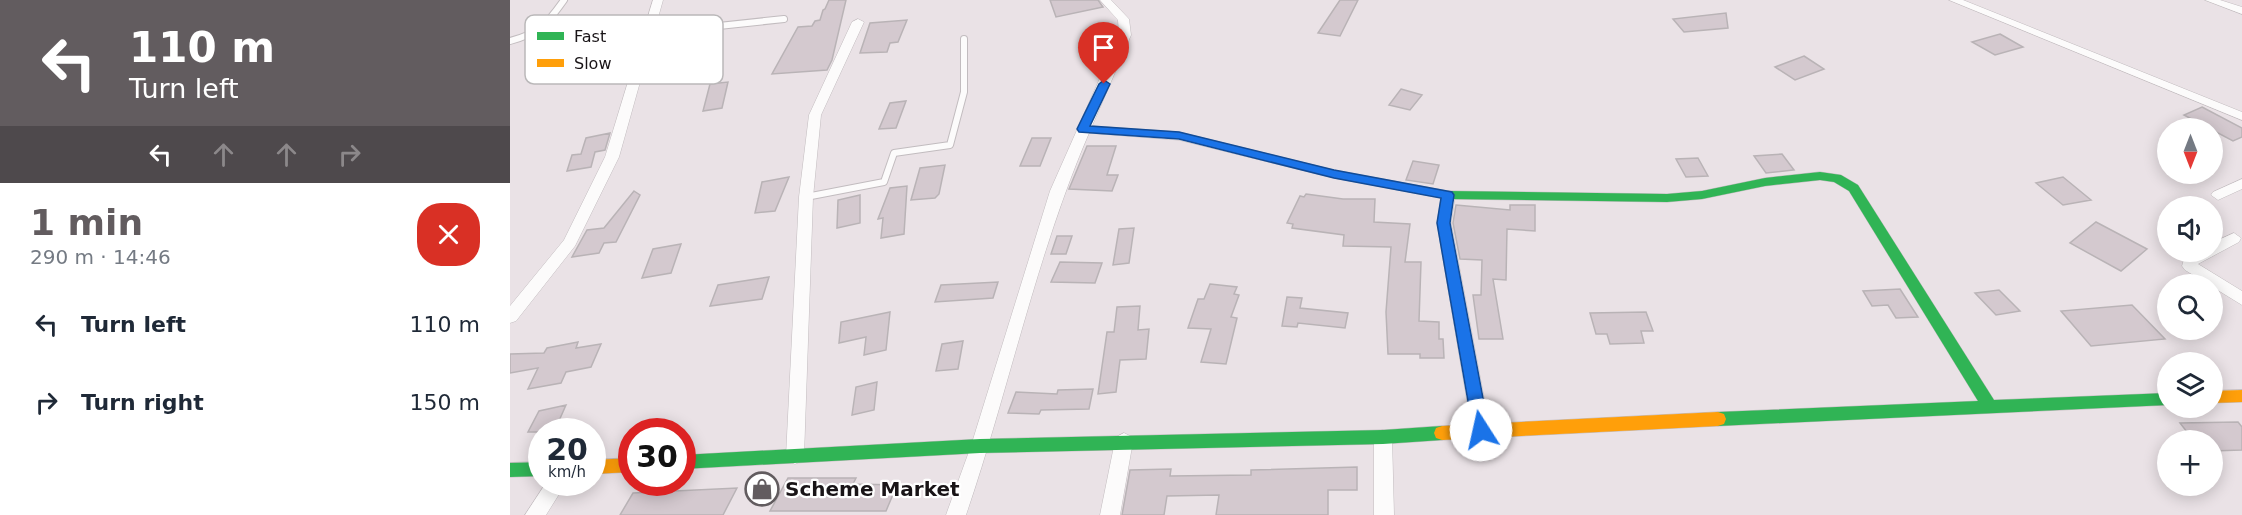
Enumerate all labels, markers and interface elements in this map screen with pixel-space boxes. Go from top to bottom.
legend [525,15,723,84]
pin [1078,22,1129,84]
text: 110 m [129,23,275,72]
icon: left [30,24,108,102]
text: Fast [574,27,606,46]
icon: arrive [1087,31,1120,64]
text: Slow [574,54,611,73]
text: Turn left [129,73,239,104]
north arrow [2157,118,2223,184]
map controls [2157,118,2223,496]
icon: left [144,138,177,171]
icon: ahead [207,138,240,171]
icon: ahead [270,138,303,171]
icon: right [333,138,366,171]
button: sound [2157,196,2223,262]
text: 1 min [30,202,143,243]
button: close [417,203,480,266]
text: 290 m · 14:46 [30,245,171,269]
button: search [2157,274,2223,340]
icon: left [30,308,63,341]
text: Turn left [81,312,186,337]
text: 110 m [410,312,480,337]
button: layers [2157,352,2223,418]
icon: right [30,386,63,419]
text: Turn right [81,390,204,415]
text: 150 m [410,390,480,415]
position arrow [1449,398,1513,462]
speed limit sign: 30 [618,418,696,496]
button: + [2157,430,2223,496]
text: 20 [546,432,588,467]
text: km/h [548,463,586,481]
shop icon: Scheme Market [744,471,780,507]
place label: Scheme Market [785,477,960,501]

